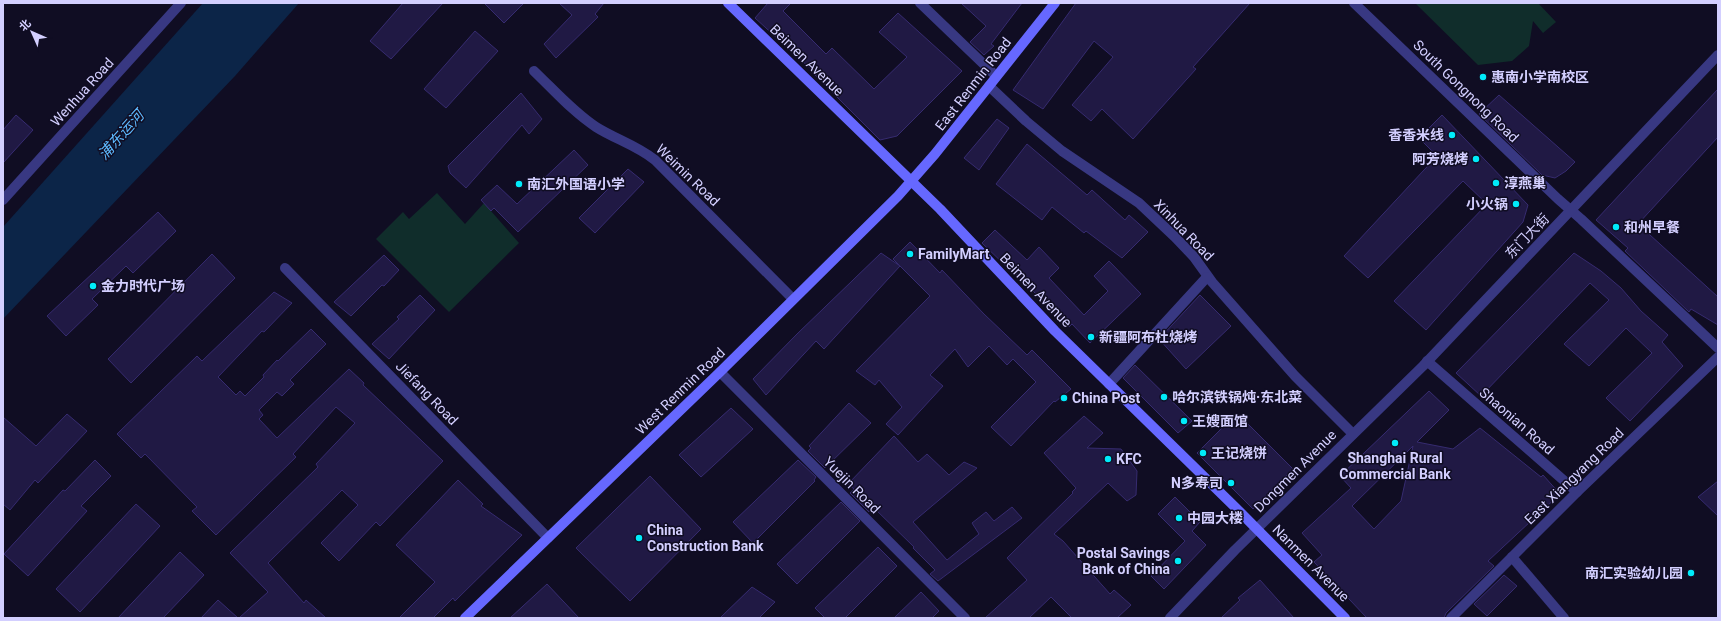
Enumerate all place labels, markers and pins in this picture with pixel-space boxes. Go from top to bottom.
place label: 惠南小学南校区 [1491,69,1589,85]
marker: 惠南小学南校区 [1478,72,1488,82]
place label: 香香米线 [1388,127,1444,143]
marker: 香香米线 [1447,130,1457,140]
place label: 阿芳烧烤 [1412,151,1468,167]
marker: 阿芳烧烤 [1471,154,1481,164]
place label: 淳燕巢 [1504,175,1546,191]
place label: 南汇外国语小学 [527,176,625,192]
marker: 淳燕巢 [1491,178,1501,188]
marker: 南汇外国语小学 [514,179,524,189]
place label: 小火锅 [1466,196,1508,212]
marker: 小火锅 [1511,199,1521,209]
place label: 和州早餐 [1624,219,1680,235]
marker: 和州早餐 [1611,222,1621,232]
place label: FamilyMart [918,246,990,262]
marker: FamilyMart [905,249,915,259]
place label: 金力时代广场 [101,278,185,294]
marker: 金力时代广场 [88,281,98,291]
place label: 新疆阿布杜烧烤 [1099,329,1197,345]
marker: 新疆阿布杜烧烤 [1086,332,1096,342]
place label: 哈尔滨铁锅炖·东北菜 [1172,389,1302,405]
place label: China Post [1072,390,1141,406]
marker: 哈尔滨铁锅炖·东北菜 [1159,392,1169,402]
marker: China Post [1059,393,1069,403]
place label: 王嫂面馆 [1192,413,1248,429]
marker: 王嫂面馆 [1179,416,1189,426]
marker: Shanghai Rural Commercial Bank [1390,438,1400,448]
place label: 王记烧饼 [1211,445,1267,461]
marker: 王记烧饼 [1198,448,1208,458]
place label: Shanghai Rural Commercial Bank [1339,450,1451,482]
place label: KFC [1116,451,1142,467]
marker: KFC [1103,454,1113,464]
place label: N多寿司 [1171,475,1223,491]
marker: N多寿司 [1226,478,1236,488]
place label: 中园大楼 [1187,510,1243,526]
marker: 中园大楼 [1174,513,1184,523]
place label: China Construction Bank [647,522,764,554]
marker: China Construction Bank [634,533,644,543]
place label: Postal Savings Bank of China [1077,545,1171,577]
marker: Postal Savings Bank of China [1173,556,1183,566]
place label: 南汇实验幼儿园 [1585,565,1683,581]
marker: 南汇实验幼儿园 [1686,568,1696,578]

